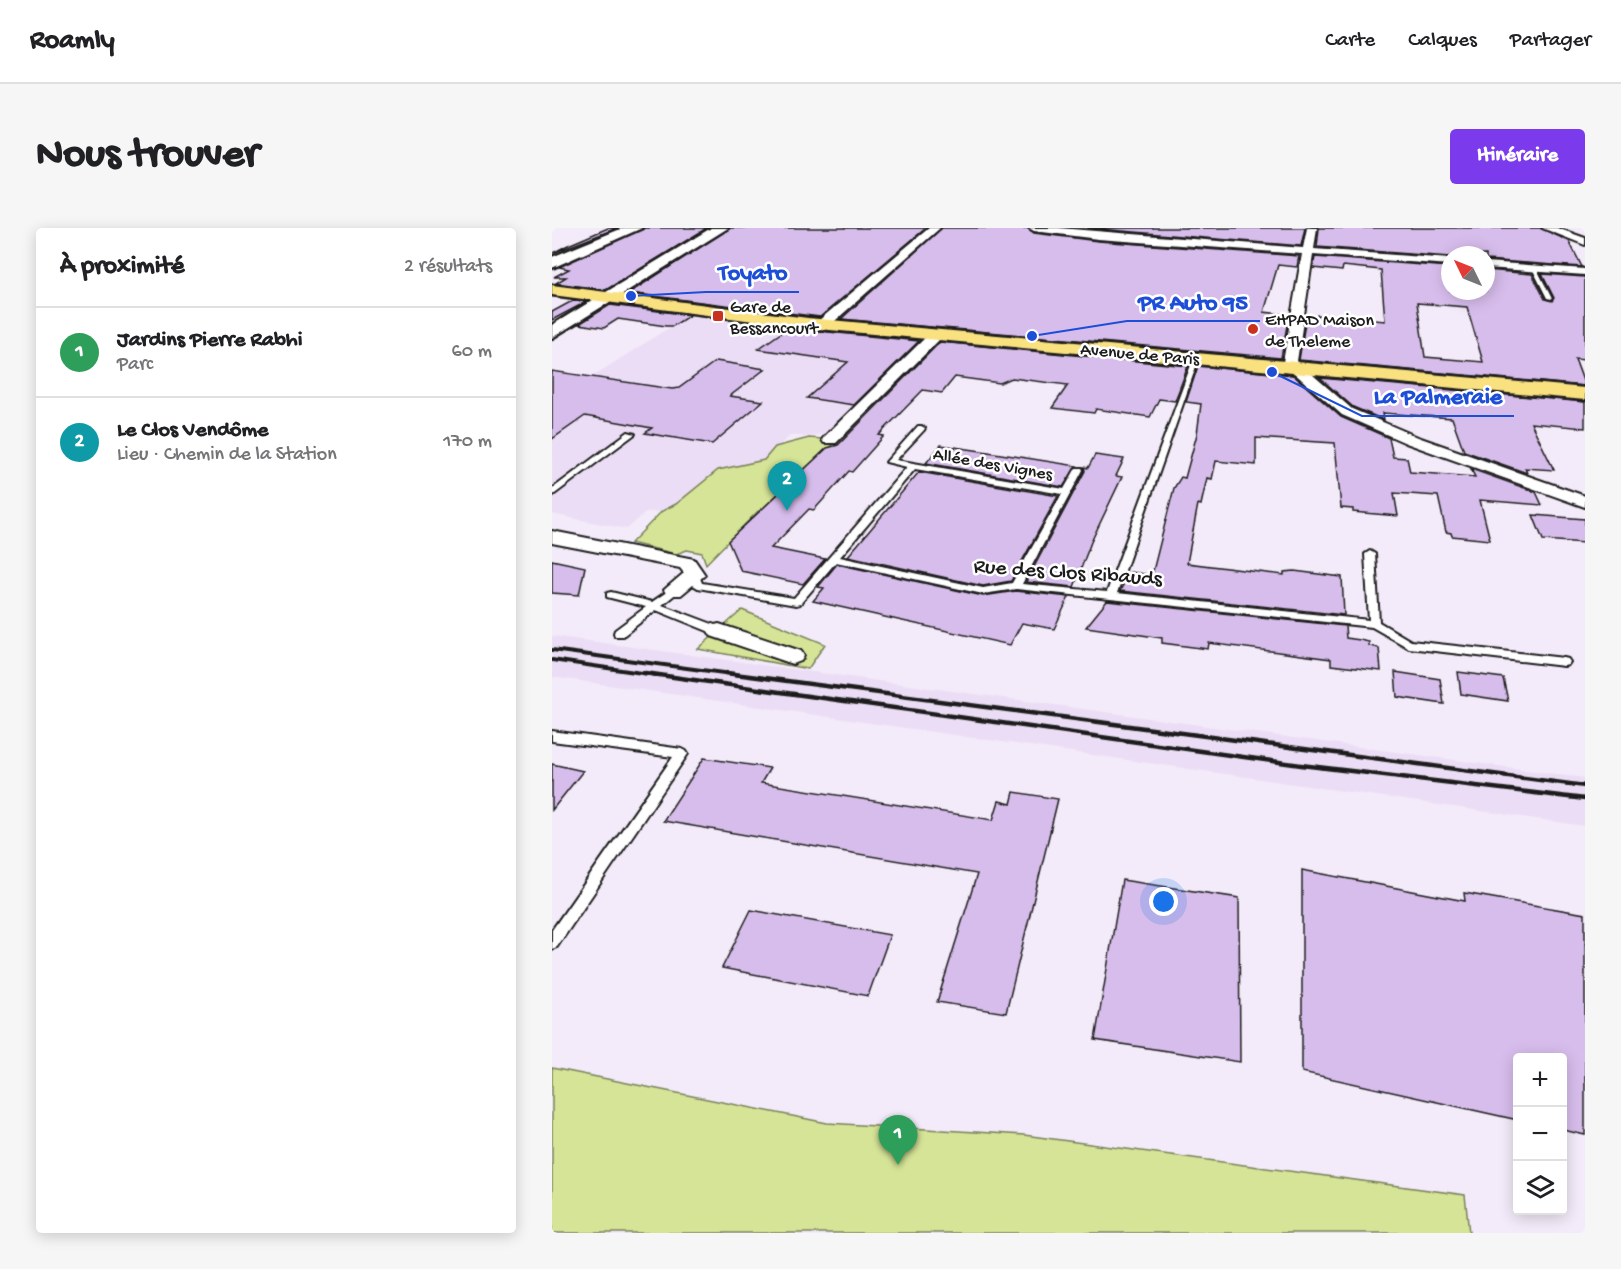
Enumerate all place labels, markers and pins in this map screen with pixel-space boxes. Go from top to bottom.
callout: Toyato [706,250,799,292]
callout: PR Auto 95 [1127,279,1260,321]
place label: Gare de Bessancourt [729,298,820,340]
marker: Gare de Bessancourt [711,309,725,323]
place label: EHPAD Maison de Theleme [1265,311,1374,353]
marker: EHPAD Maison de Theleme [1246,322,1260,336]
callout: La Palmeraie [1362,374,1514,416]
pin: 2 [768,462,806,511]
pin: 1 [878,1116,918,1165]

